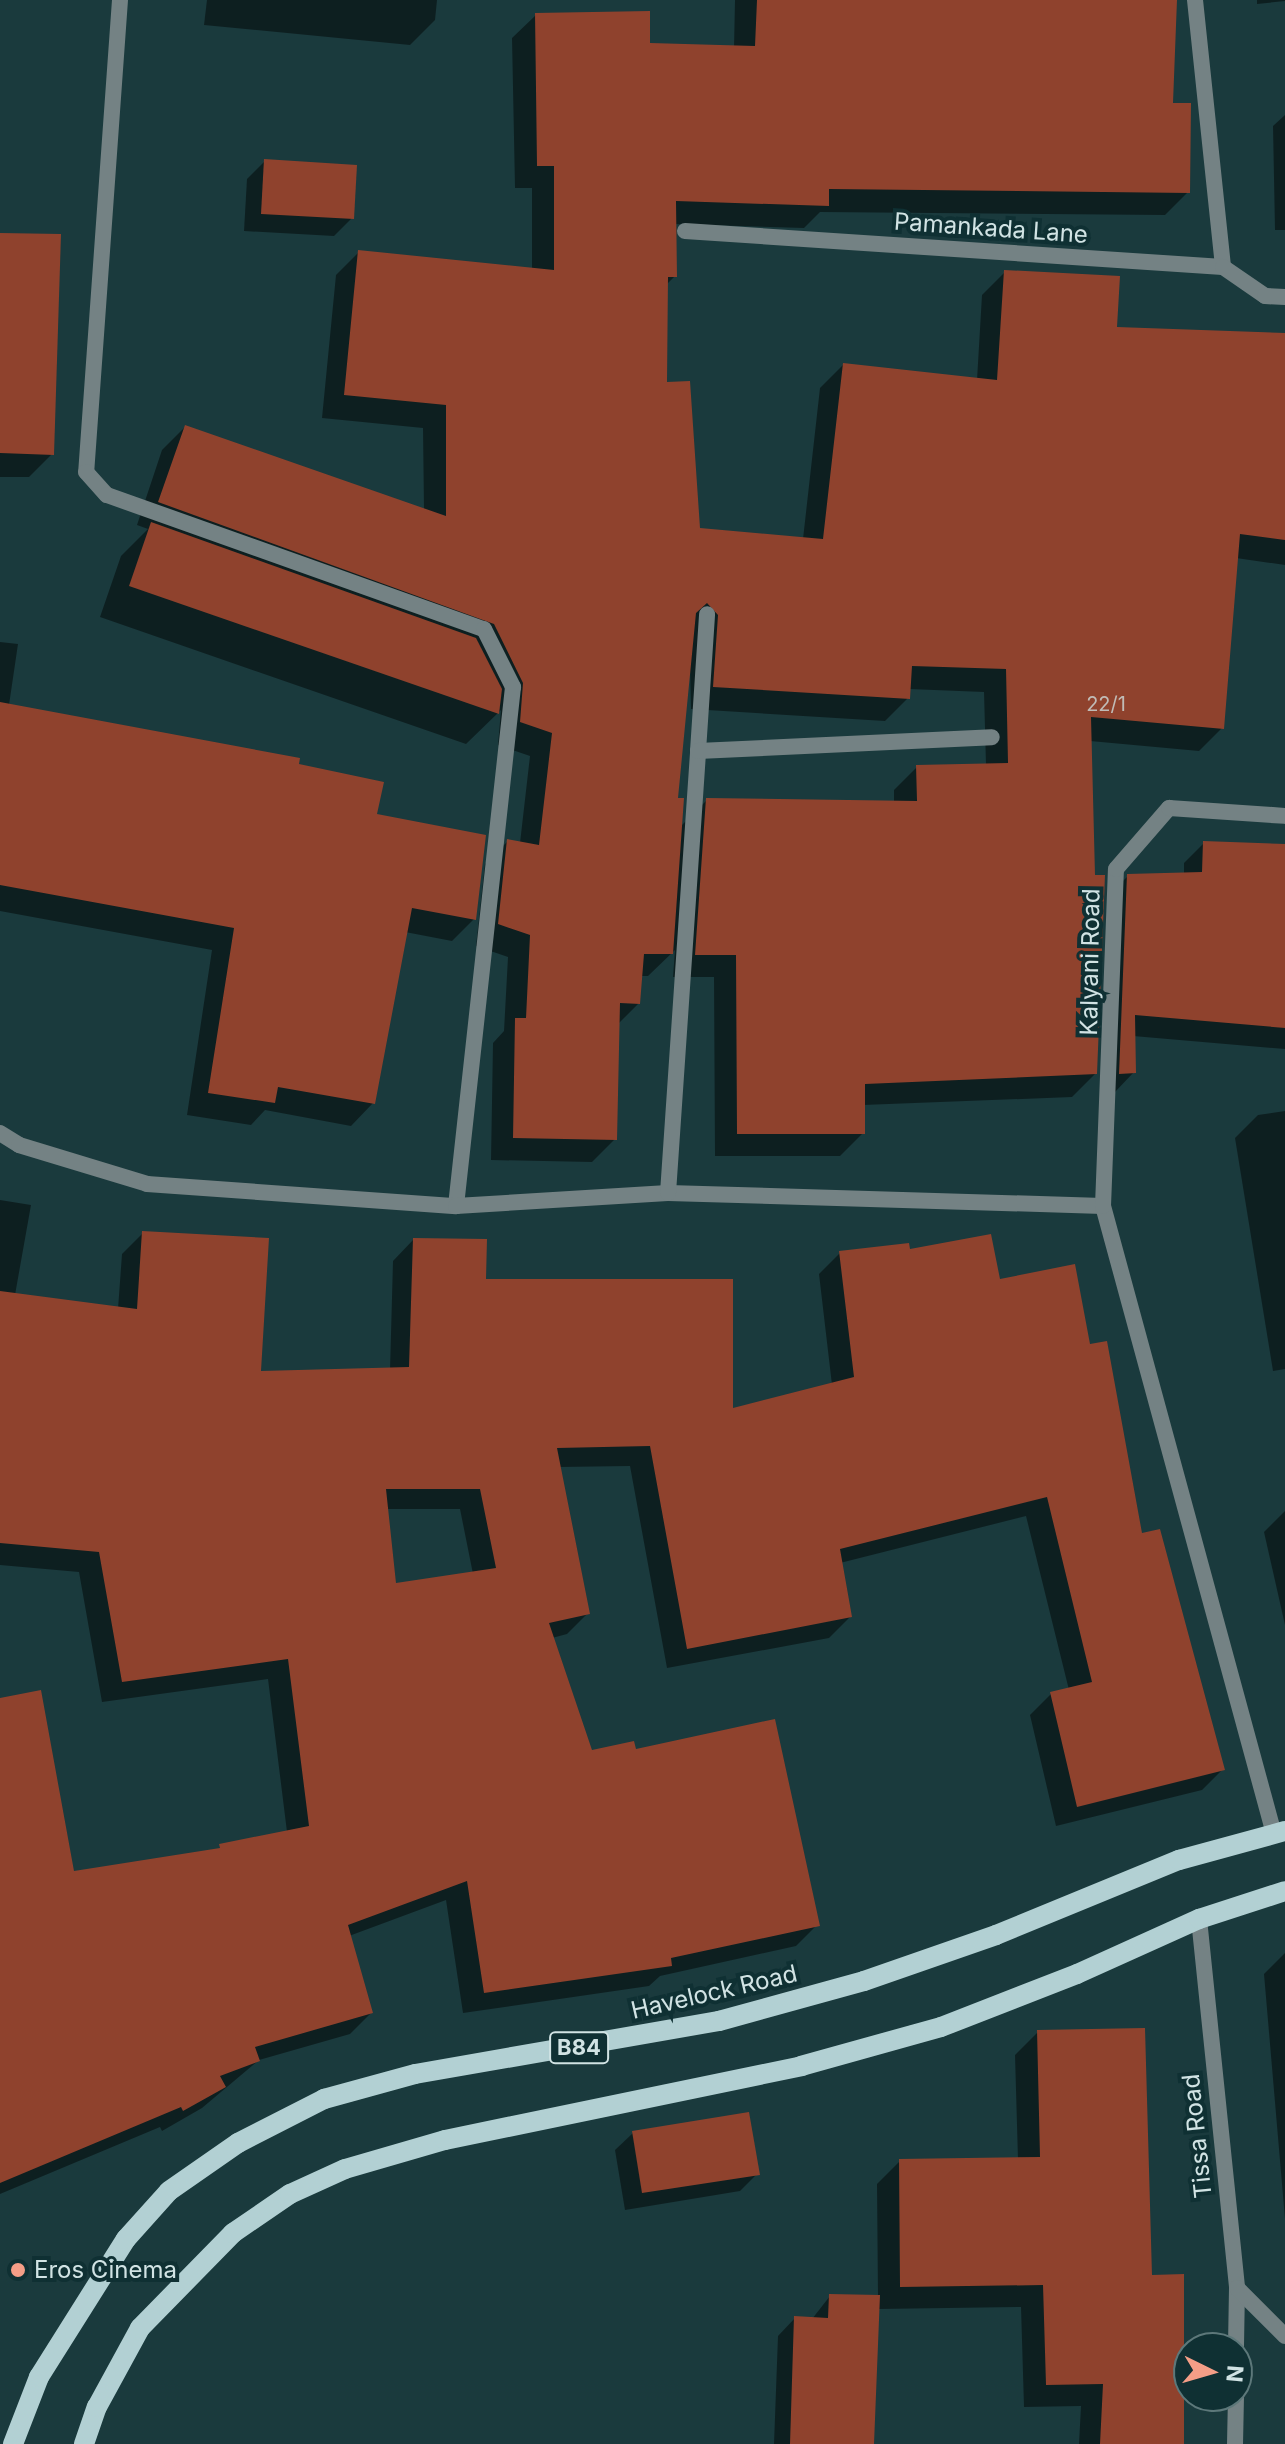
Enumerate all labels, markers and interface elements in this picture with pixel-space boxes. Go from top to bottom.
street label: Pamankada Lane [893,207,1089,249]
house number: 22/1 [1086,692,1126,716]
street label: Kalyani Road [1074,888,1106,1036]
street label: Havelock Road [628,1959,800,2025]
road number: B84 [549,2030,609,2066]
street label: Tissa Road [1176,2072,1218,2200]
place label: Eros Cinema [34,2256,177,2284]
marker: Eros Cinema [9,2261,27,2279]
north arrow [1173,2332,1253,2412]
text: N [1221,2364,1249,2383]

